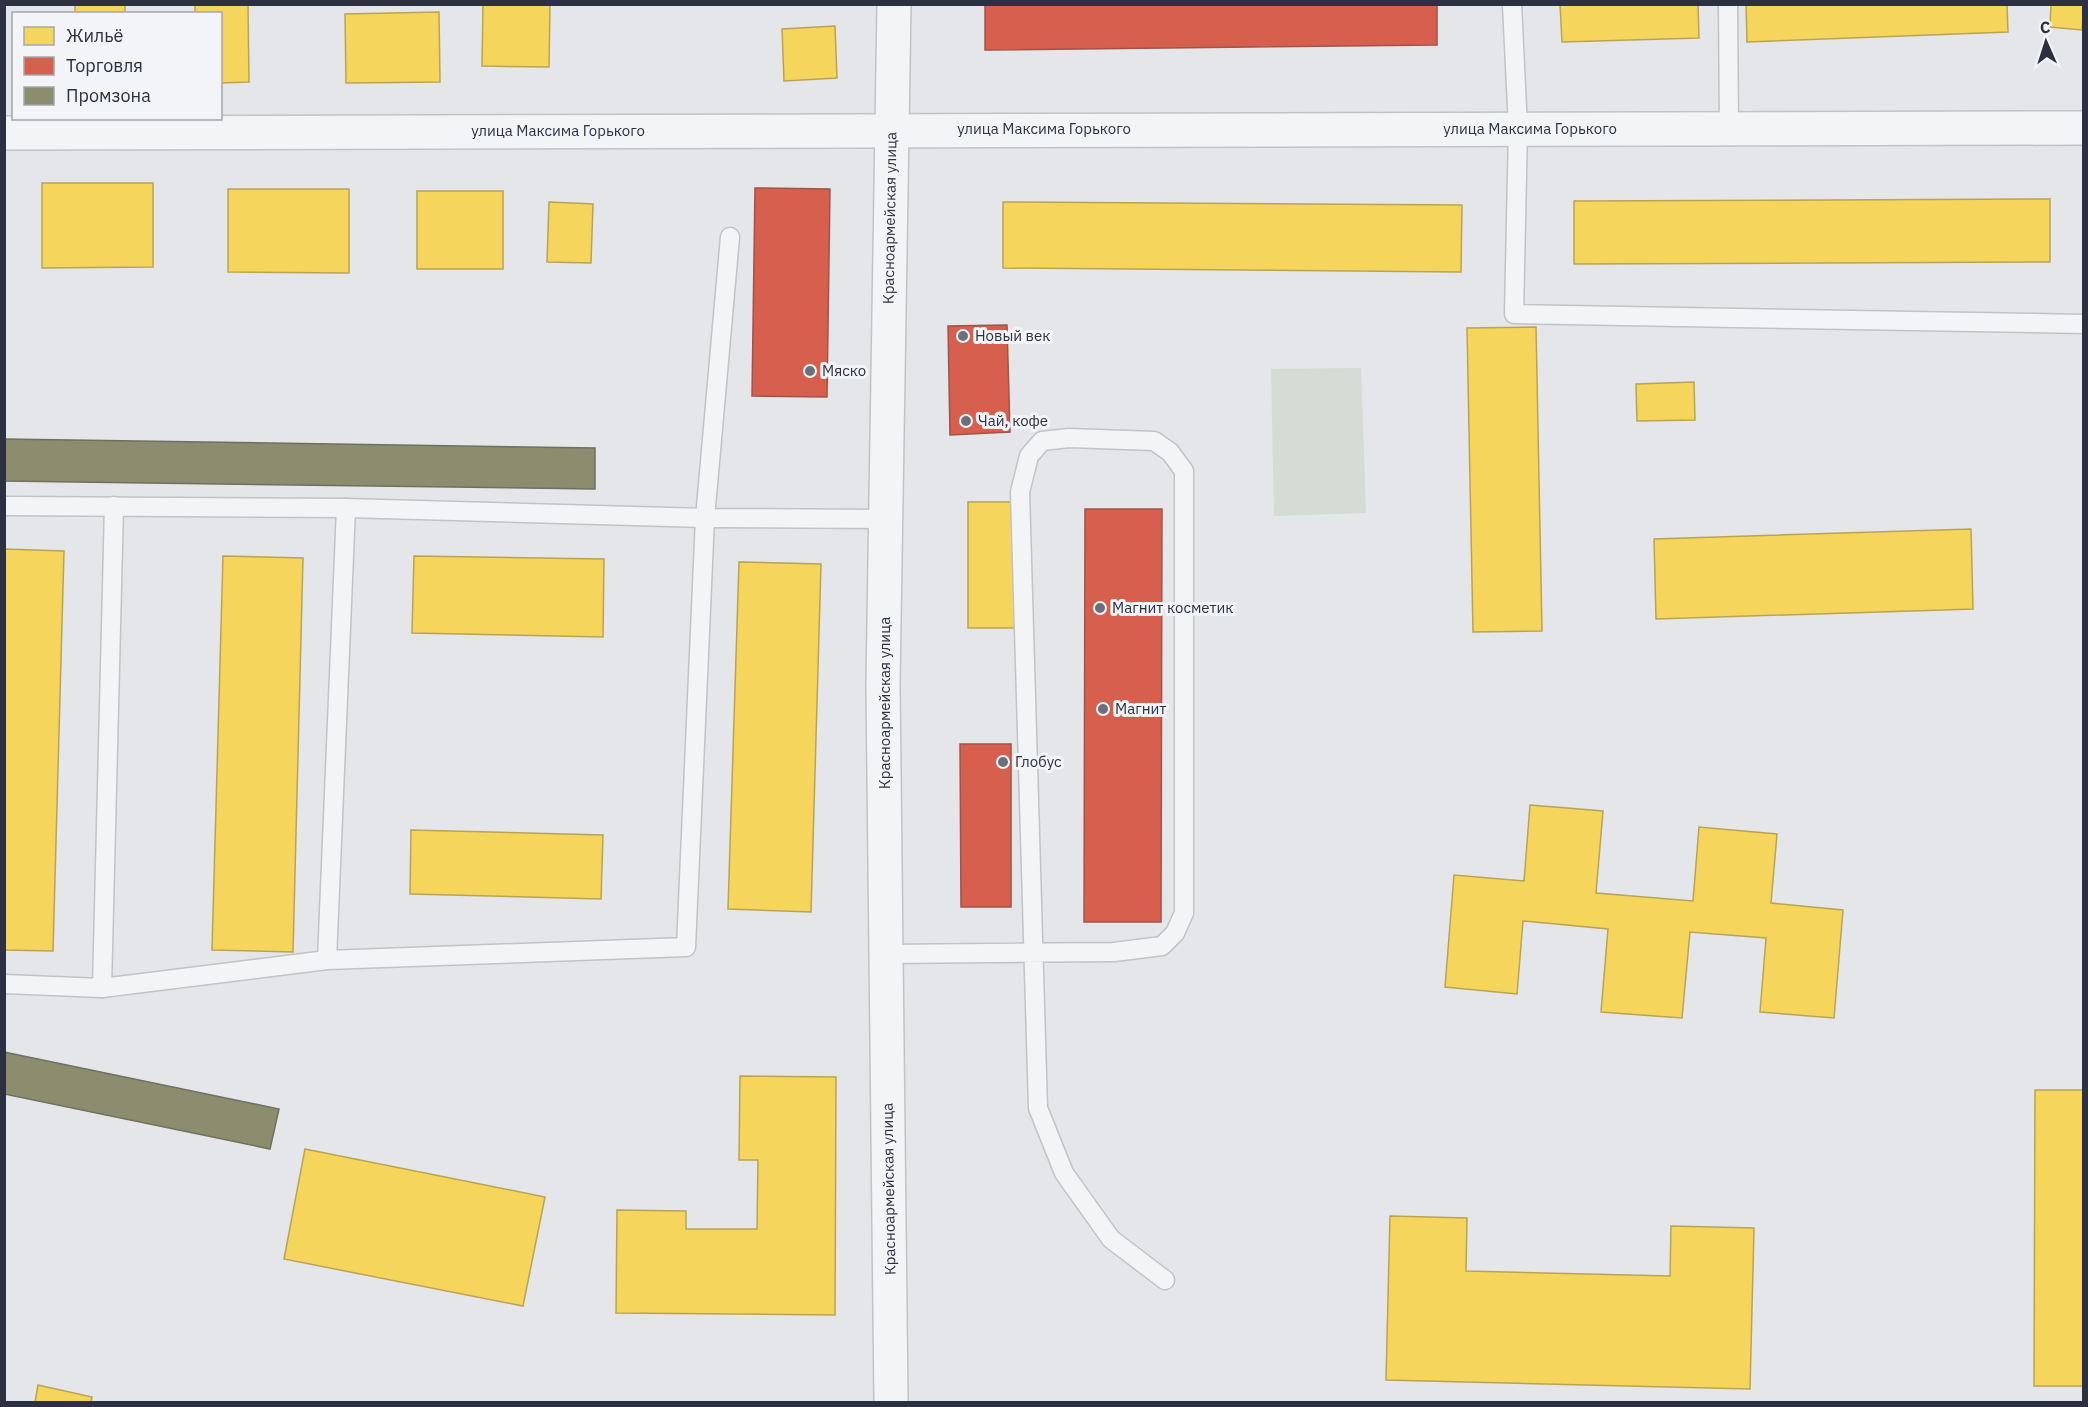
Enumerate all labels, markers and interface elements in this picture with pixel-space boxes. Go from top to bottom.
legend [12,12,222,120]
north arrow [2016,12,2076,72]
text: С [2039,17,2051,37]
text: Жильё [66,24,124,47]
text: Торговля [66,54,143,77]
text: Промзона [66,84,151,107]
street label: улица Максима Горького [957,119,1131,138]
street label: улица Максима Горького [1443,119,1617,138]
street label: улица Максима Горького [471,121,645,140]
street label: Красноармейская улица [878,132,901,304]
place label: Новый век [975,326,1050,345]
marker: Новый век [956,329,970,343]
place label: Мяско [822,361,866,380]
marker: Мяско [803,364,817,378]
place label: Чай, кофе [978,411,1048,430]
marker: Чай, кофе [959,414,973,428]
place label: Магнит косметик [1112,598,1234,617]
marker: Магнит косметик [1093,601,1107,615]
street label: Красноармейская улица [875,617,894,789]
place label: Магнит [1115,699,1166,718]
marker: Магнит [1096,702,1110,716]
place label: Глобус [1015,752,1062,771]
marker: Глобус [996,755,1010,769]
street label: Красноармейская улица [877,1103,900,1275]

